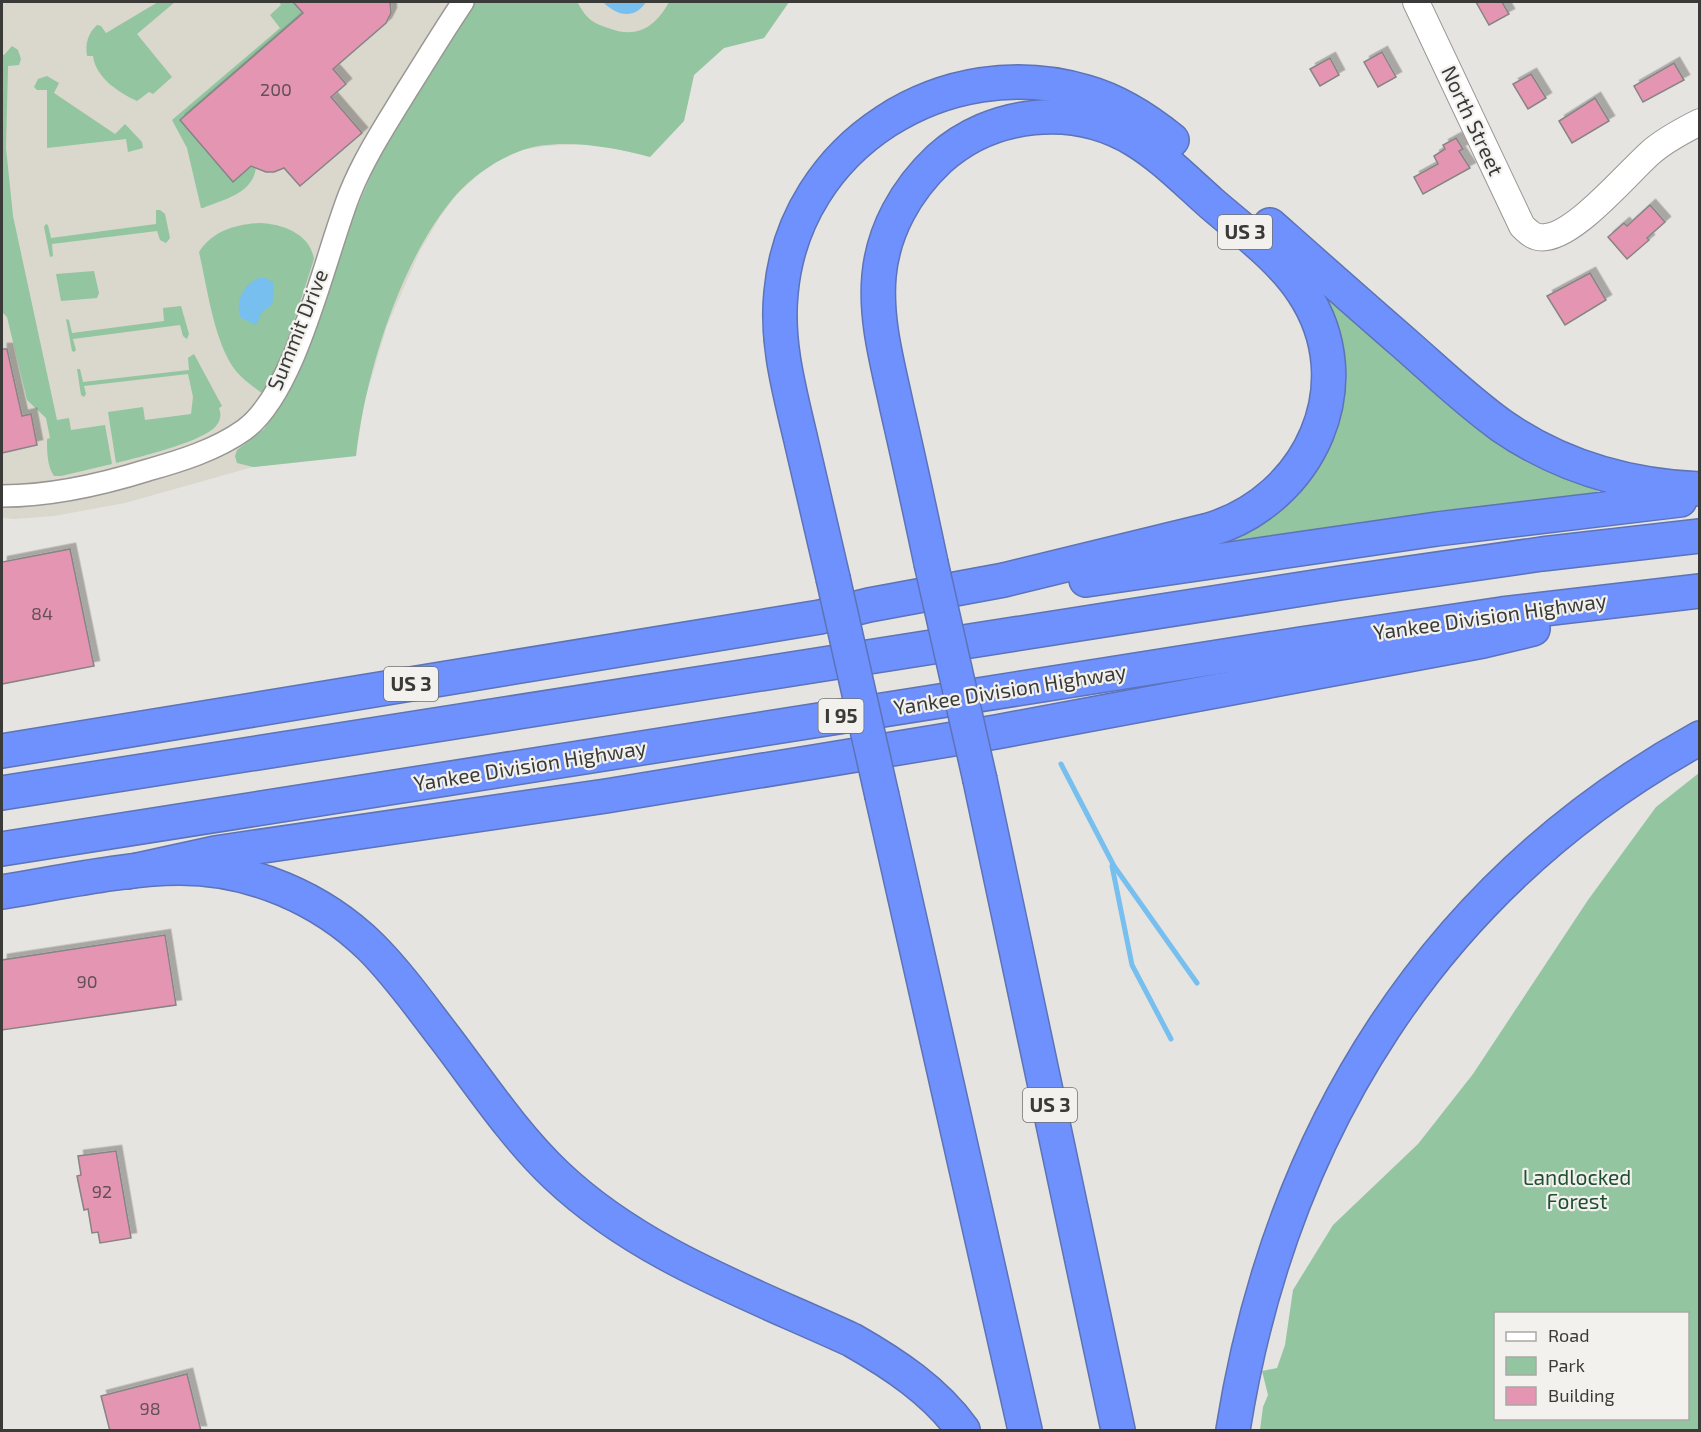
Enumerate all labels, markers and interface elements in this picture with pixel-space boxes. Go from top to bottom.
street label: North Street [1437,61,1510,179]
house number: 200 [260,78,292,100]
road number: US 3 [1218,215,1272,249]
street label: Summit Drive [261,265,332,394]
street label: Yankee Division Highway [1372,587,1608,644]
house number: 84 [31,602,53,624]
street label: Yankee Division Highway [892,658,1128,719]
road number: US 3 [384,667,438,701]
road number: I 95 [818,699,864,733]
street label: Yankee Division Highway [412,734,648,795]
house number: 90 [76,970,98,992]
road number: US 3 [1023,1088,1077,1122]
park label: Landlocked Forest [1523,1164,1631,1213]
house number: 92 [92,1180,112,1202]
legend [1494,1312,1689,1420]
text: Road [1548,1324,1589,1346]
text: Park [1548,1354,1585,1376]
text: Building [1548,1384,1615,1406]
house number: 98 [139,1397,161,1419]

